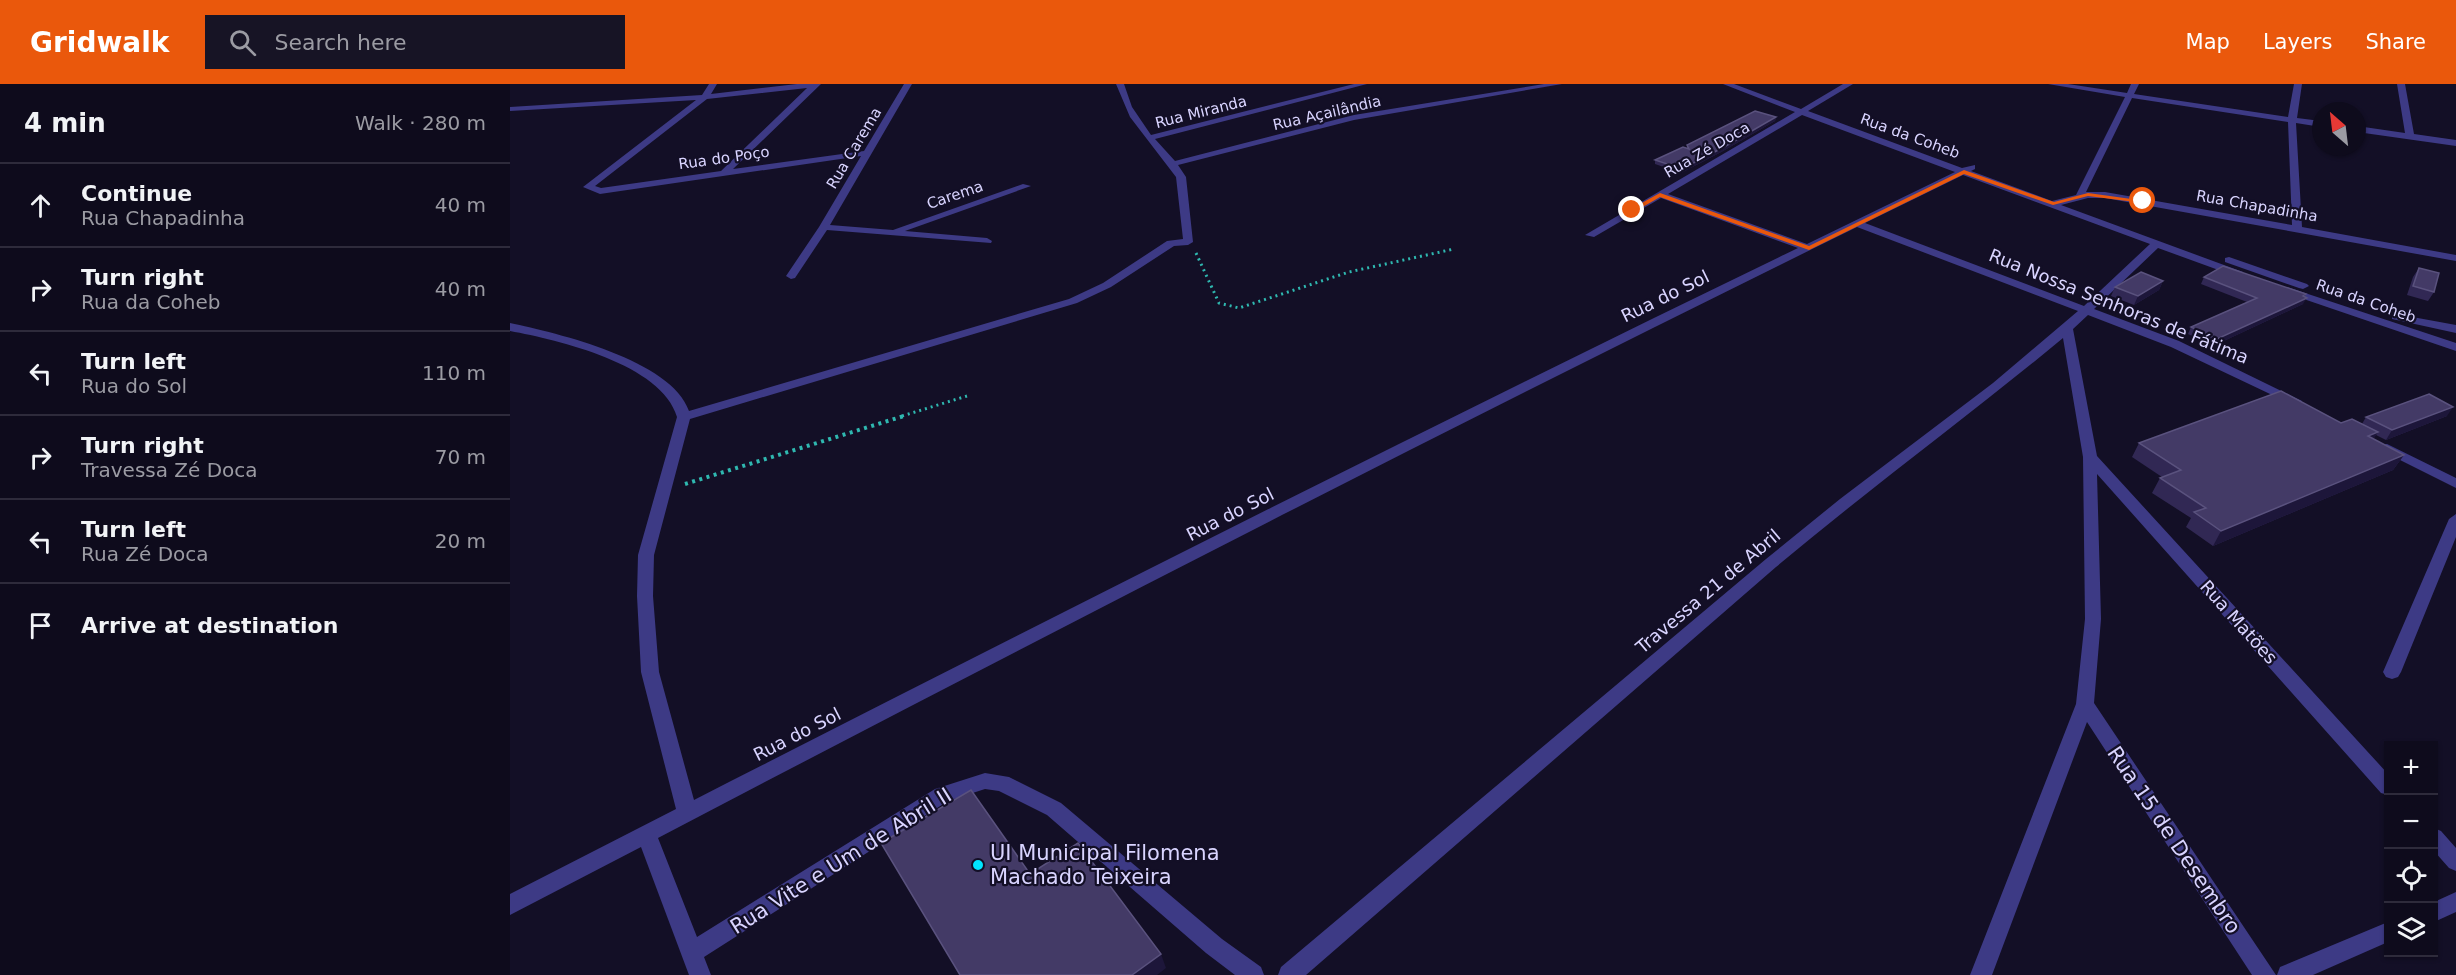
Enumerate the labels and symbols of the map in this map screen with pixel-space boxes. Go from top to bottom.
street label: Rua Miranda [1153,92,1249,132]
street label: Rua Açailândia [1271,92,1383,134]
north arrow [2312,102,2366,156]
street label: Rua Carema [823,104,885,192]
street label: Rua da Coheb [1858,110,1962,162]
street label: Rua Zé Doca [1661,118,1753,182]
street label: Rua do Poço [677,143,771,173]
street label: Carema [924,177,986,213]
street label: Rua Chapadinha [2195,186,2319,226]
route start [2129,187,2155,213]
route end [1618,196,1644,222]
street label: Rua Nossa Senhoras de Fátima [1986,244,2252,368]
street label: Rua do Sol [1617,266,1713,326]
street label: Rua da Coheb [2314,275,2418,327]
street label: Rua do Sol [1183,483,1277,545]
street label: Travessa 21 de Abril [1631,524,1784,658]
street label: Rua Matões [2196,576,2282,668]
street label: Rua do Sol [750,703,844,765]
street label: Rua 15 de Desembro [2102,742,2246,938]
street label: Rua Vite e Um de Abril II [726,783,956,939]
place label: UI Municipal Filomena Machado Teixeira [990,841,1220,889]
marker: UI Municipal Filomena Machado Teixeira [971,858,985,872]

